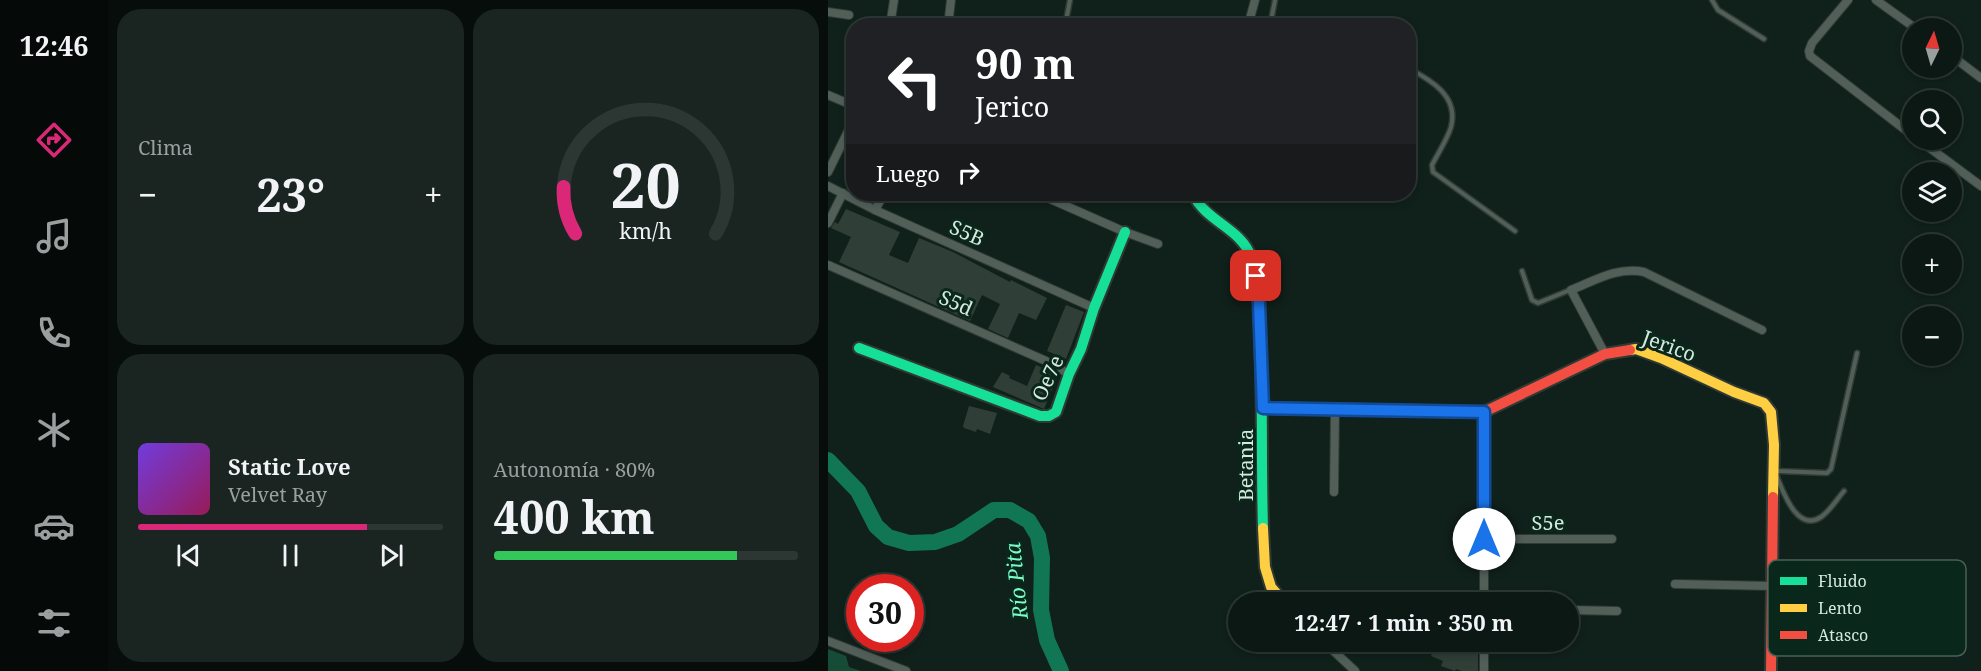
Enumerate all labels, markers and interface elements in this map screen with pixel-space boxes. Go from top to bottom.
north arrow [1902,18,1962,78]
map controls [1902,18,1962,366]
text: 12:46 [19,27,89,64]
text: 90 m [975,34,1075,91]
icon: left [876,42,954,120]
text: Jerico [975,88,1049,125]
button: search [1902,90,1962,150]
icon: directions [33,119,75,161]
text: Clima [138,134,193,161]
text: 20 [610,141,681,226]
icon: right [952,156,985,189]
text: Luego [876,158,940,188]
button: layers [1902,162,1962,222]
text: 23° [256,164,325,225]
text: − [138,172,157,217]
text: + [424,172,442,217]
street label: S5B [946,213,989,252]
icon: music [33,215,75,257]
text: km/h [619,216,672,245]
button: + [1902,234,1962,294]
pin [1230,250,1281,301]
icon: arrive [1239,259,1272,292]
street label: S5d [935,283,977,322]
button: − [1902,306,1962,366]
icon: phone [33,312,75,354]
street label: Jerico [1638,323,1700,368]
street label: Oe7e [1025,351,1070,405]
icon: climate [33,409,75,451]
street label: Betania [1232,429,1259,501]
text: Static Love [228,451,351,481]
text: Autonomía · 80% [494,456,655,483]
text: Velvet Ray [228,481,327,508]
text: 400 km [494,486,655,547]
icon: car [33,505,75,547]
position arrow [1452,507,1516,571]
street label: S5e [1532,509,1564,536]
icon: previous [172,539,205,572]
icon: pause [274,539,307,572]
icon: next [375,539,408,572]
water label: Río Pita [998,540,1034,622]
legend [1768,560,1966,656]
text: Fluido [1818,570,1867,592]
speed limit sign: 30 [846,574,924,652]
text: Lento [1818,597,1862,619]
icon: filters [33,602,75,644]
text: 12:47 · 1 min · 350 m [1294,607,1513,637]
text: Atasco [1818,624,1868,646]

